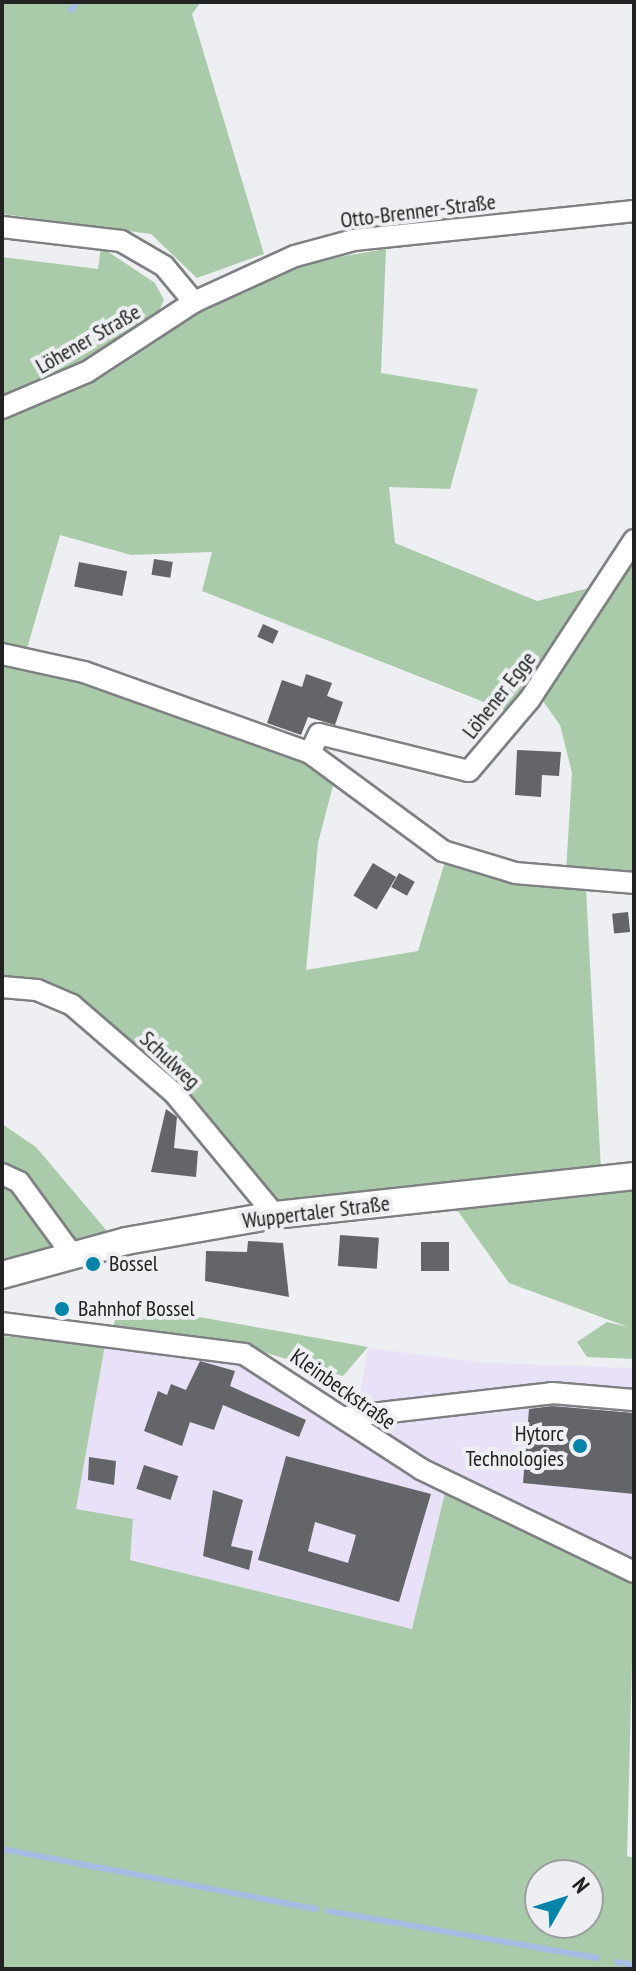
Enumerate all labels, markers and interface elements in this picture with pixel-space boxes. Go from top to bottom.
street label: Otto-Brenner-Straße [339,188,497,234]
street label: Löhener Straße [31,299,145,379]
street label: Löhener Egge [457,646,541,744]
street label: Schulweg [134,1026,206,1094]
street label: Wuppertaler Straße [241,1190,391,1234]
place label: Bossel [109,1251,158,1277]
marker: Bossel [84,1255,102,1273]
place label: Bahnhof Bossel [78,1296,195,1322]
marker: Bahnhof Bossel [53,1300,71,1318]
street label: Kleinbeckstraße [285,1343,401,1435]
place label: Hytorc Technologies [465,1420,564,1472]
marker: Hytorc Technologies [571,1437,589,1455]
north arrow [524,1859,604,1939]
text: N [566,1872,596,1899]

